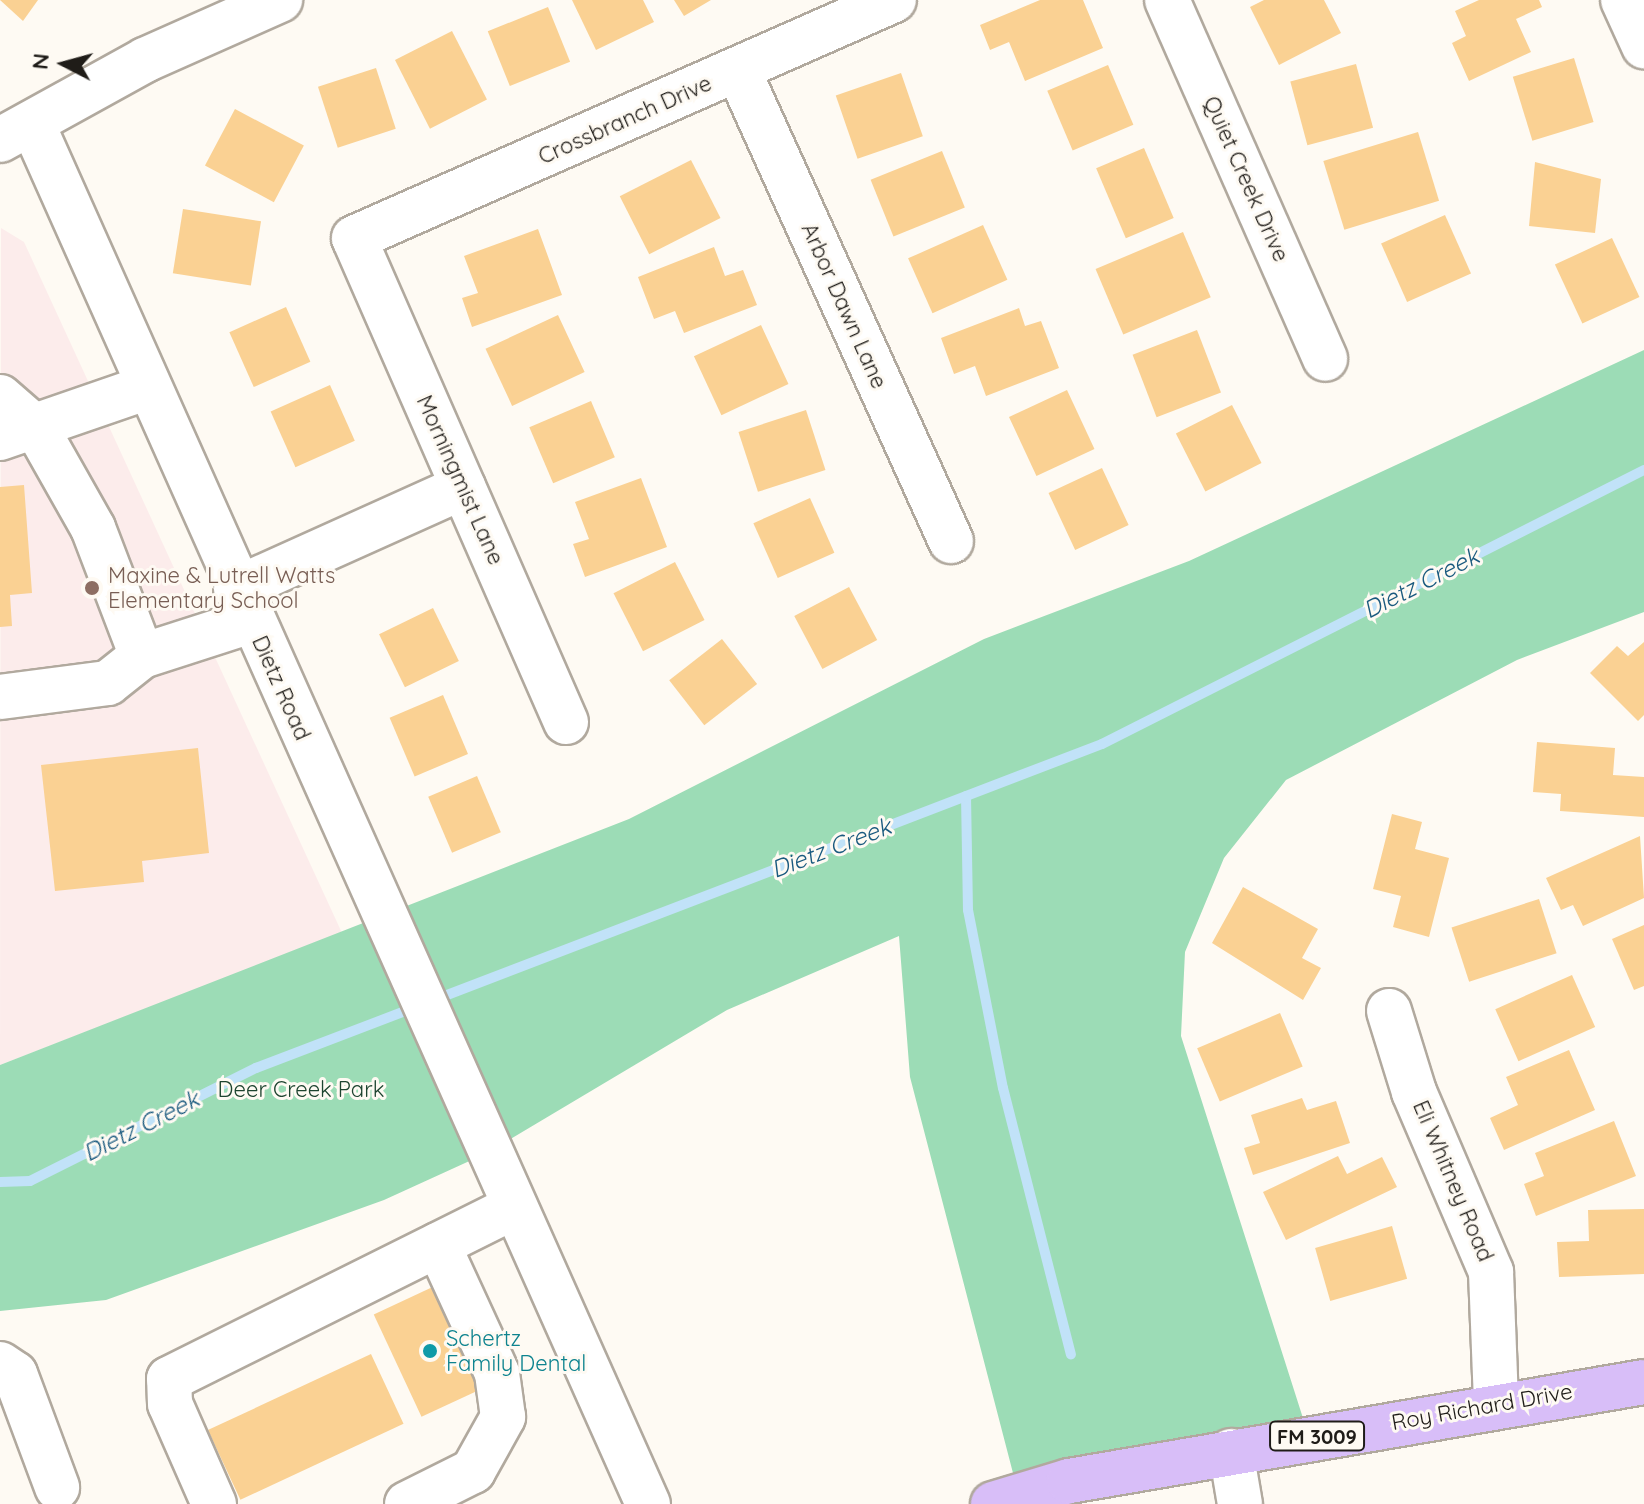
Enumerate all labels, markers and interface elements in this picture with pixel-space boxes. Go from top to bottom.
north arrow [24,24,104,104]
text: N [25,52,55,71]
street label: Crossbranch Drive [534,70,716,170]
street label: Quiet Creek Drive [1198,92,1294,266]
street label: Arbor Dawn Lane [796,219,892,393]
street label: Morningmist Lane [411,391,509,569]
water label: Dietz Creek [1358,541,1484,625]
place label: Maxine & Lutrell Watts Elementary School [108,562,335,614]
marker: Maxine & Lutrell Watts Elementary School [83,579,101,597]
street label: Dietz Road [246,632,316,744]
water label: Dietz Creek [767,812,895,884]
park label: Deer Creek Park [218,1077,384,1103]
water label: Dietz Creek [78,1084,204,1168]
street label: Eli Whitney Road [1407,1097,1499,1265]
place label: Schertz Family Dental [446,1325,586,1376]
marker: Schertz Family Dental [421,1342,439,1360]
street label: Roy Richard Drive [1389,1378,1575,1436]
road number: FM 3009 [1269,1420,1365,1452]

